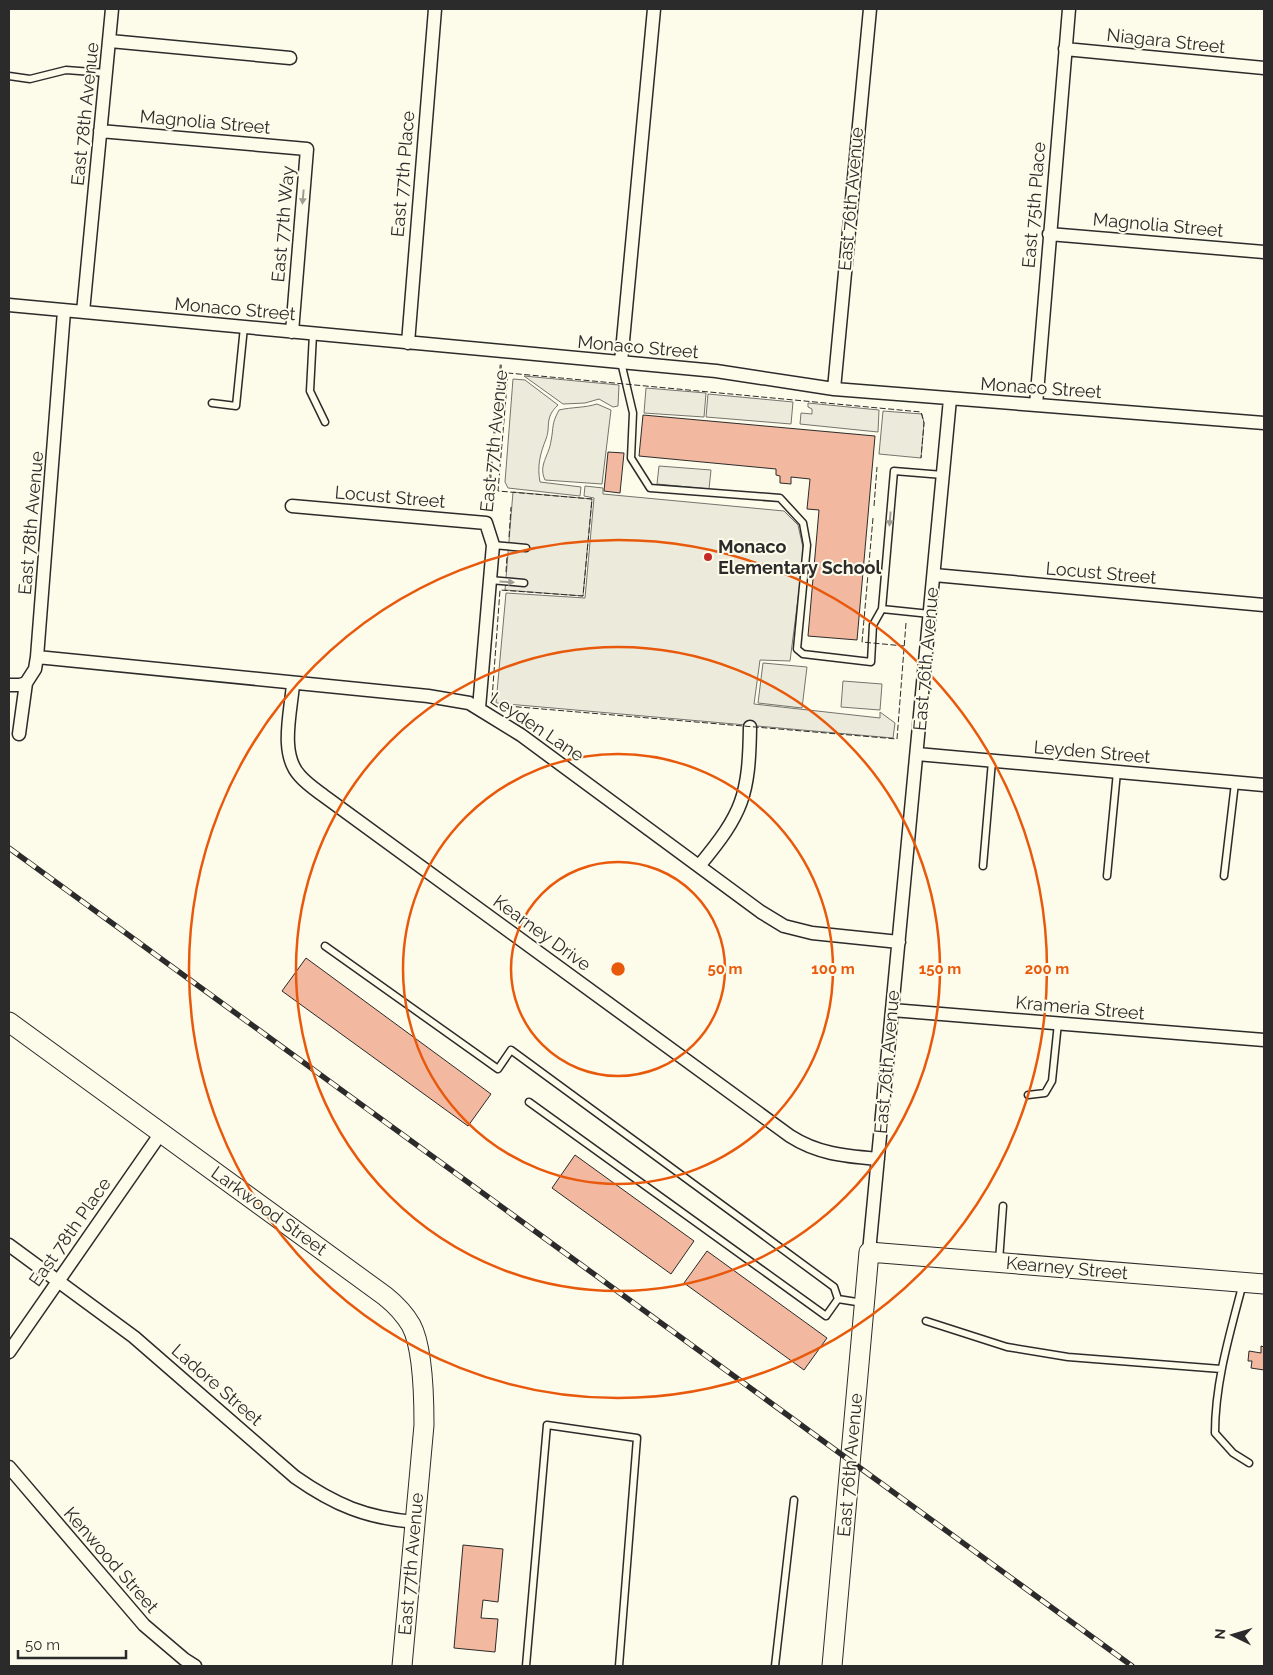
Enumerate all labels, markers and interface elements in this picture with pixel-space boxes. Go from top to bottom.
street label: Niagara Street [1106,24,1226,57]
street label: East 78th Avenue [67,41,103,187]
street label: Magnolia Street [139,105,271,138]
street label: East 77th Place [387,110,419,238]
street label: East 76th Avenue [834,126,867,272]
street label: East 75th Place [1018,141,1050,269]
street label: East 77th Way [267,165,298,283]
one-way arrow [298,189,306,205]
street label: Magnolia Street [1092,208,1224,241]
street label: Monaco Street [174,293,297,324]
street label: Monaco Street [577,331,700,362]
street label: East 77th Avenue [476,368,511,513]
street label: Monaco Street [980,373,1102,402]
street label: East 78th Avenue [14,450,47,596]
street label: Locust Street [334,481,446,512]
one-way arrow [886,511,894,527]
place label: Monaco Elementary School [718,536,882,578]
marker: Monaco Elementary School [702,551,714,563]
street label: Locust Street [1045,557,1157,588]
one-way arrow [499,578,515,586]
street label: East 76th Avenue [909,586,942,732]
street label: Leyden Lane [487,688,588,766]
street label: Leyden Street [1033,736,1151,767]
street label: Kearney Drive [489,890,595,975]
centre of rings [609,960,627,978]
text: 50 m [707,960,743,978]
text: 100 m [811,960,855,978]
text: 150 m [919,960,961,978]
text: 200 m [1025,960,1069,978]
street label: East 76th Avenue [870,989,903,1135]
street label: Krameria Street [1015,991,1145,1024]
street label: Larkwood Street [207,1162,331,1260]
street label: East 78th Place [24,1173,115,1290]
street label: Kearney Street [1005,1252,1129,1283]
street label: Ladore Street [168,1340,267,1430]
street label: East 76th Avenue [833,1392,866,1538]
street label: East 77th Avenue [394,1491,427,1636]
street label: Kenwood Street [60,1502,163,1617]
north arrow [1208,1610,1258,1660]
scale bar [18,1628,125,1660]
text: N [1212,1628,1228,1640]
text: 50 m [25,1636,60,1654]

